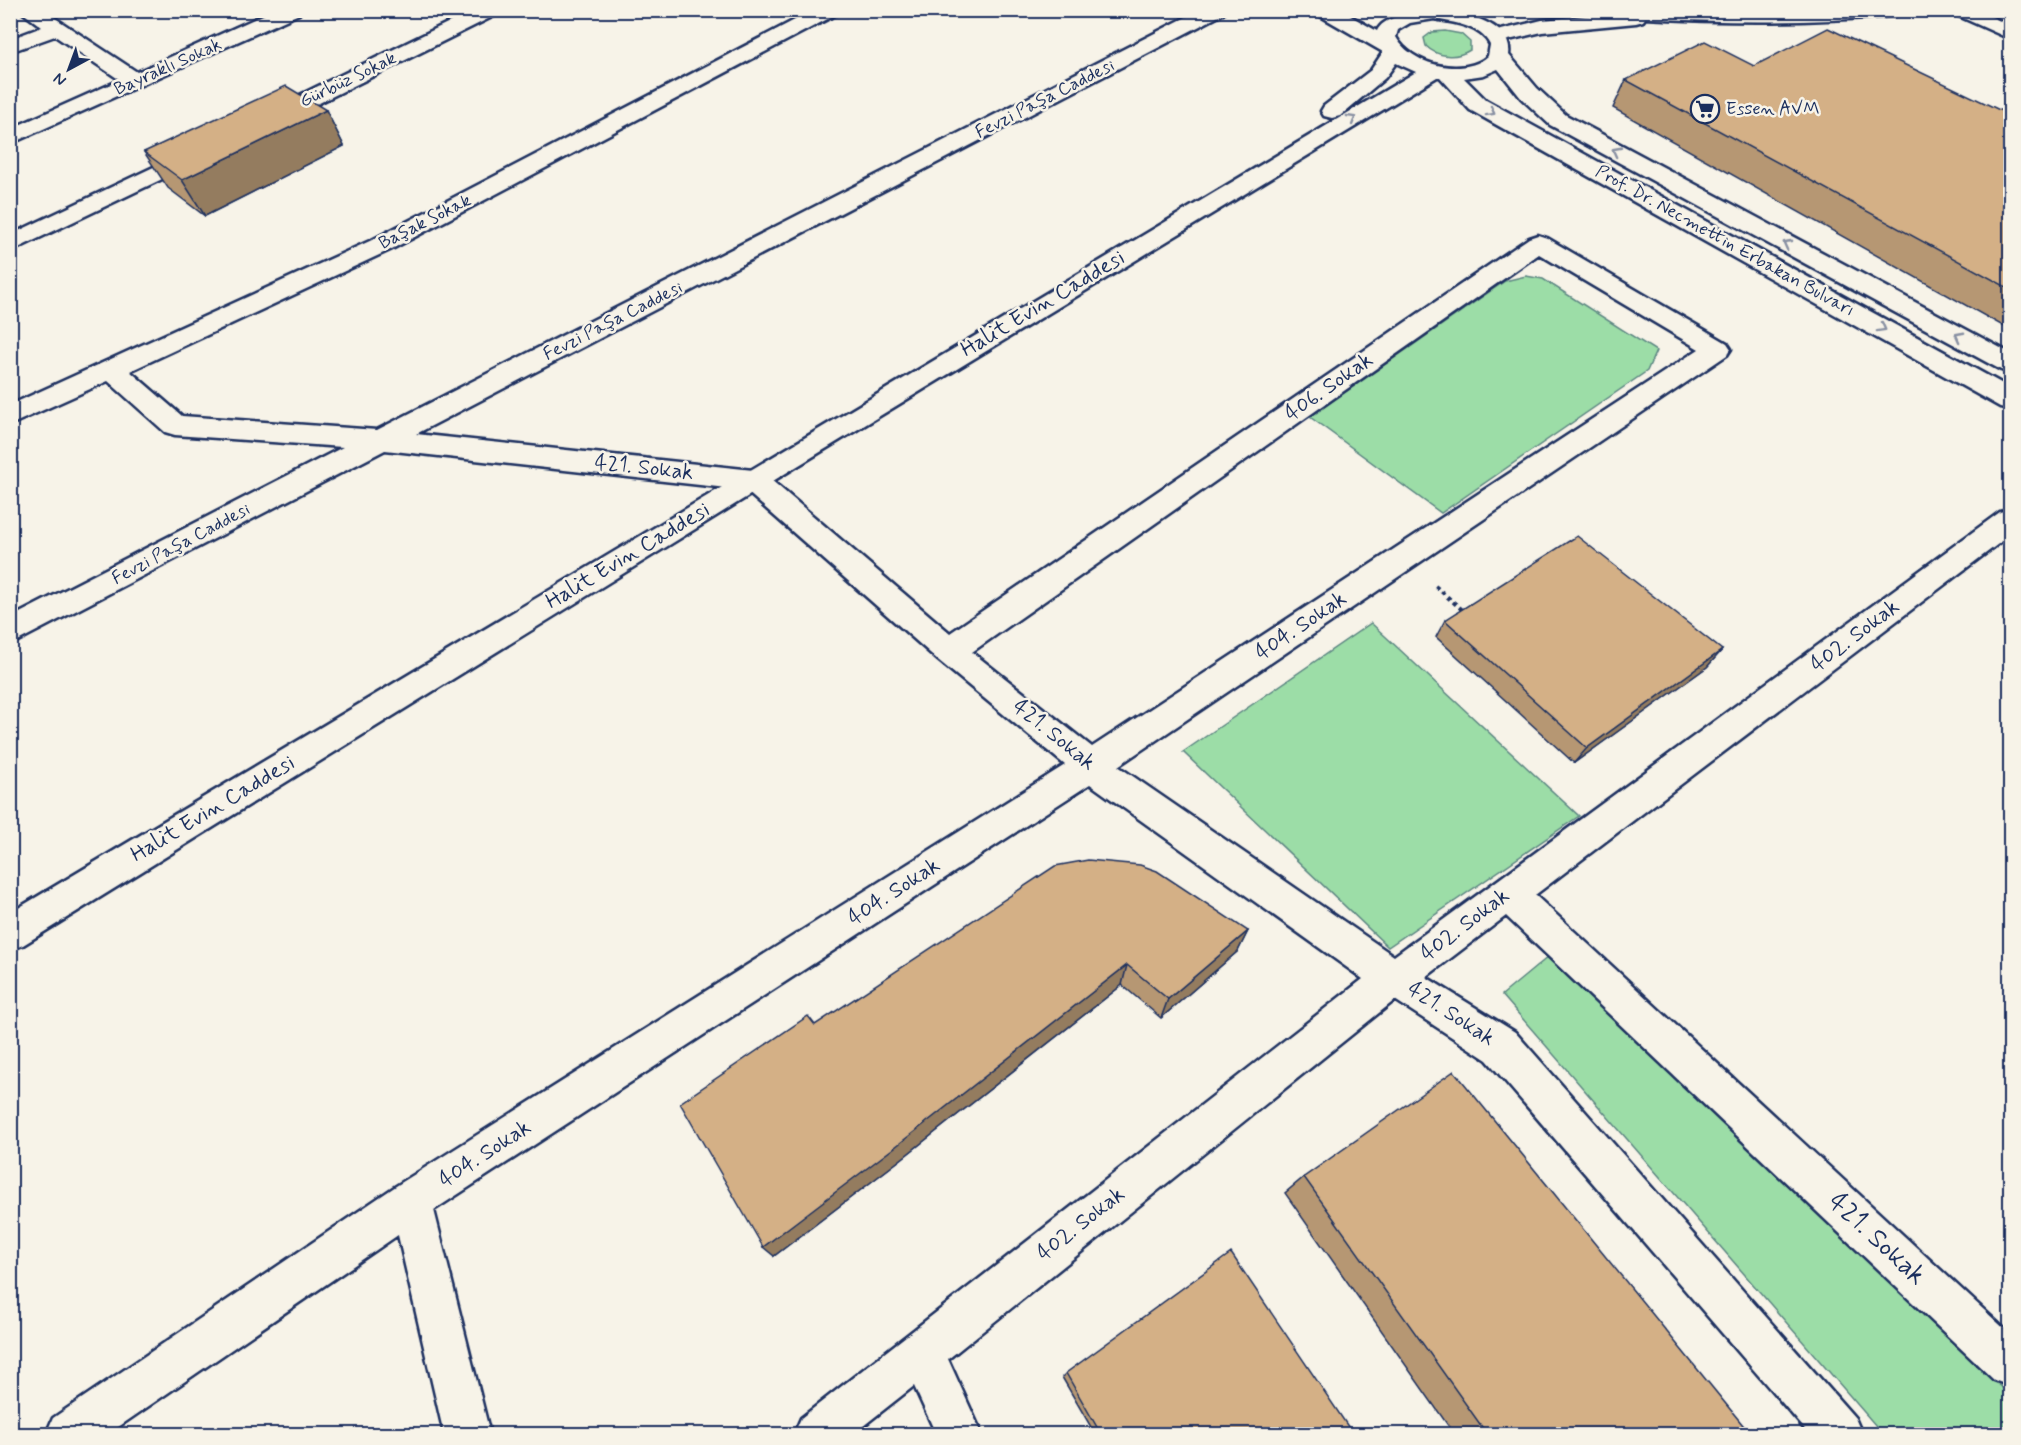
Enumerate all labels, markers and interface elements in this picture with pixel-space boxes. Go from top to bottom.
street label: Bayraklı Sokak [110,33,226,101]
north arrow [39,39,99,99]
street label: Gürbüz Sokak [296,46,400,114]
street label: Fevzi Paşa Caddesi [971,54,1119,144]
text: N [49,68,71,91]
supermarket icon: Essen AVM [1689,93,1721,125]
place label: Essen AVM [1726,97,1820,121]
one-way arrow [1485,105,1495,116]
one-way arrow [1346,115,1356,126]
one-way arrow [1612,147,1622,158]
street label: Prof. Dr. Necmettin Erbakan Bulvarı [1591,160,1859,322]
street label: Başak Sokak [375,188,475,256]
one-way arrow [1783,240,1794,251]
street label: Halit Evin Caddesi [956,244,1130,364]
street label: Fevzi Paşa Caddesi [539,276,687,366]
one-way arrow [1876,321,1886,332]
one-way arrow [1955,332,1965,343]
street label: 406. Sokak [1279,346,1379,428]
street label: 421. Sokak [593,449,695,487]
street label: Halit Evin Caddesi [541,496,715,616]
street label: Fevzi Paşa Caddesi [108,497,254,591]
street label: 404. Sokak [1250,585,1352,667]
street label: 402. Sokak [1805,593,1905,679]
street label: 421. Sokak [1007,693,1101,777]
street label: Halit Evin Caddesi [126,749,300,869]
street label: 404. Sokak [843,852,946,932]
street label: 402. Sokak [1415,882,1515,968]
street label: 421. Sokak [1402,975,1500,1053]
street label: 404. Sokak [434,1114,537,1194]
street label: 402. Sokak [1031,1181,1131,1267]
street label: 421. Sokak [1821,1185,1933,1293]

